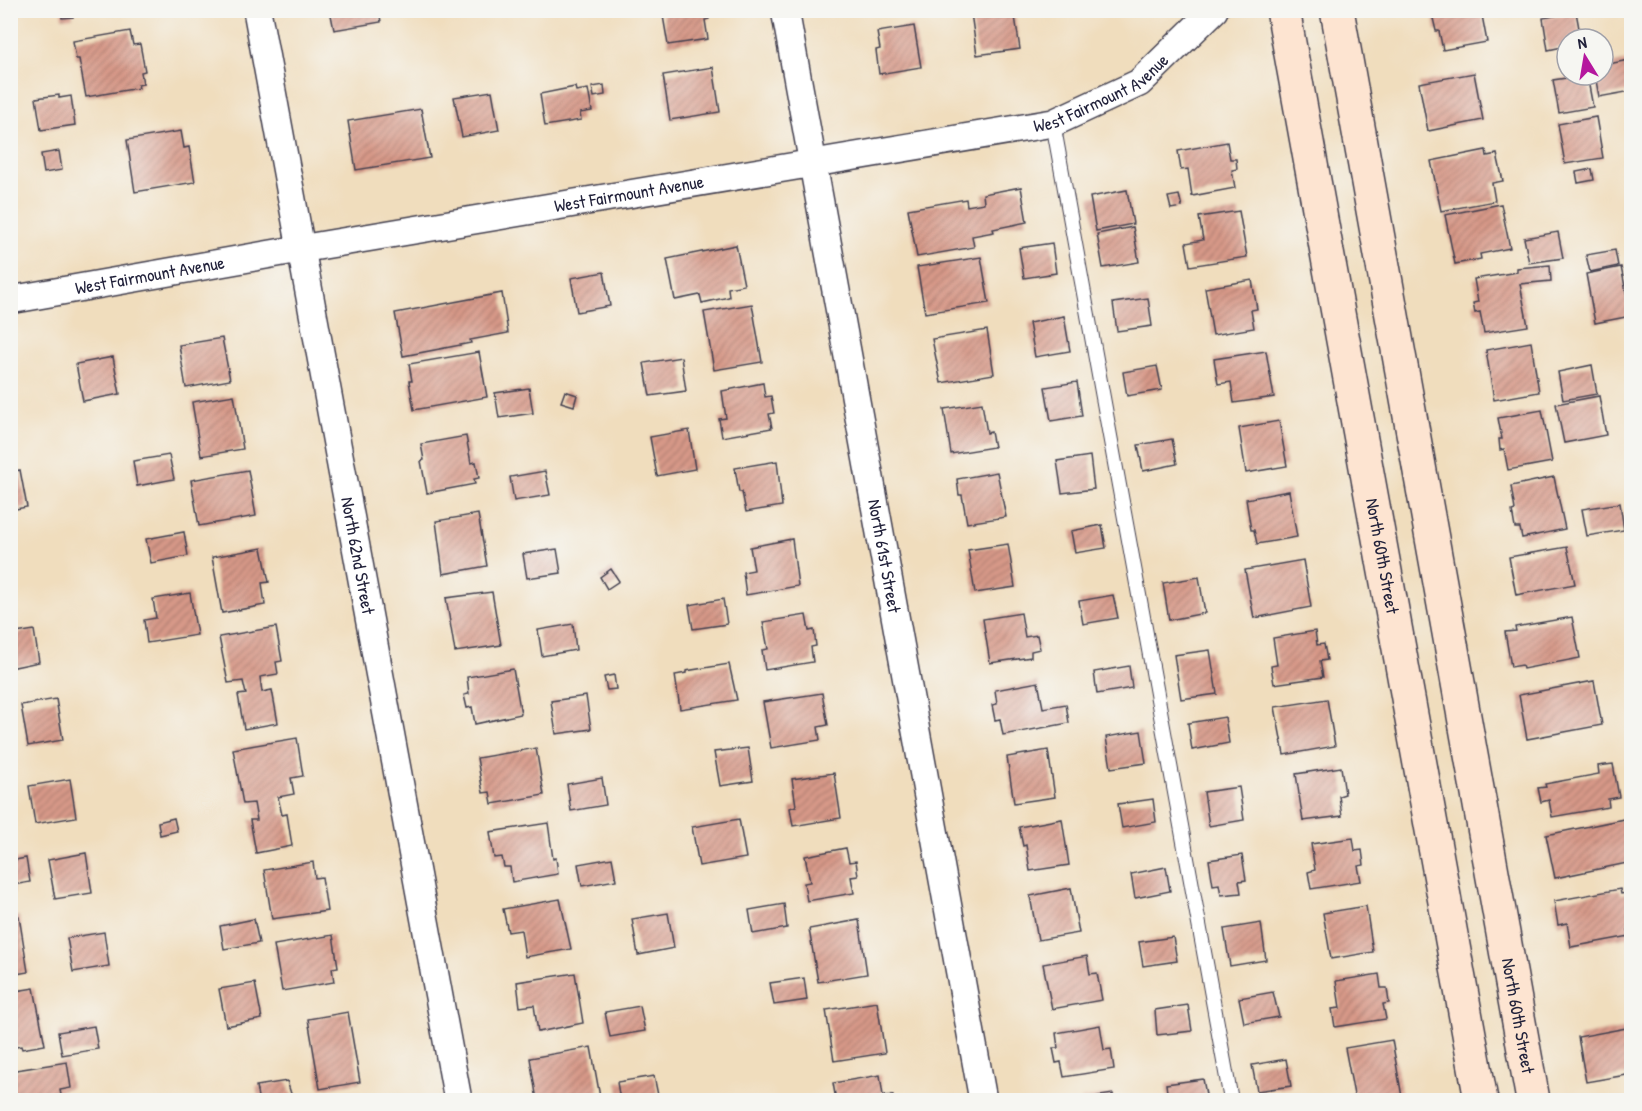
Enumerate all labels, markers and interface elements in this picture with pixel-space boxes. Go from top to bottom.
north arrow [1555,27,1615,87]
text: N [1576,31,1589,54]
street label: West Fairmount Avenue [1032,48,1174,138]
street label: West Fairmount Avenue [552,169,706,218]
street label: West Fairmount Avenue [73,250,226,300]
street label: North 62nd Street [335,495,381,617]
street label: North 60th Street [1360,496,1406,616]
street label: North 61st Street [862,497,907,615]
street label: North 60th Street [1496,956,1541,1076]

